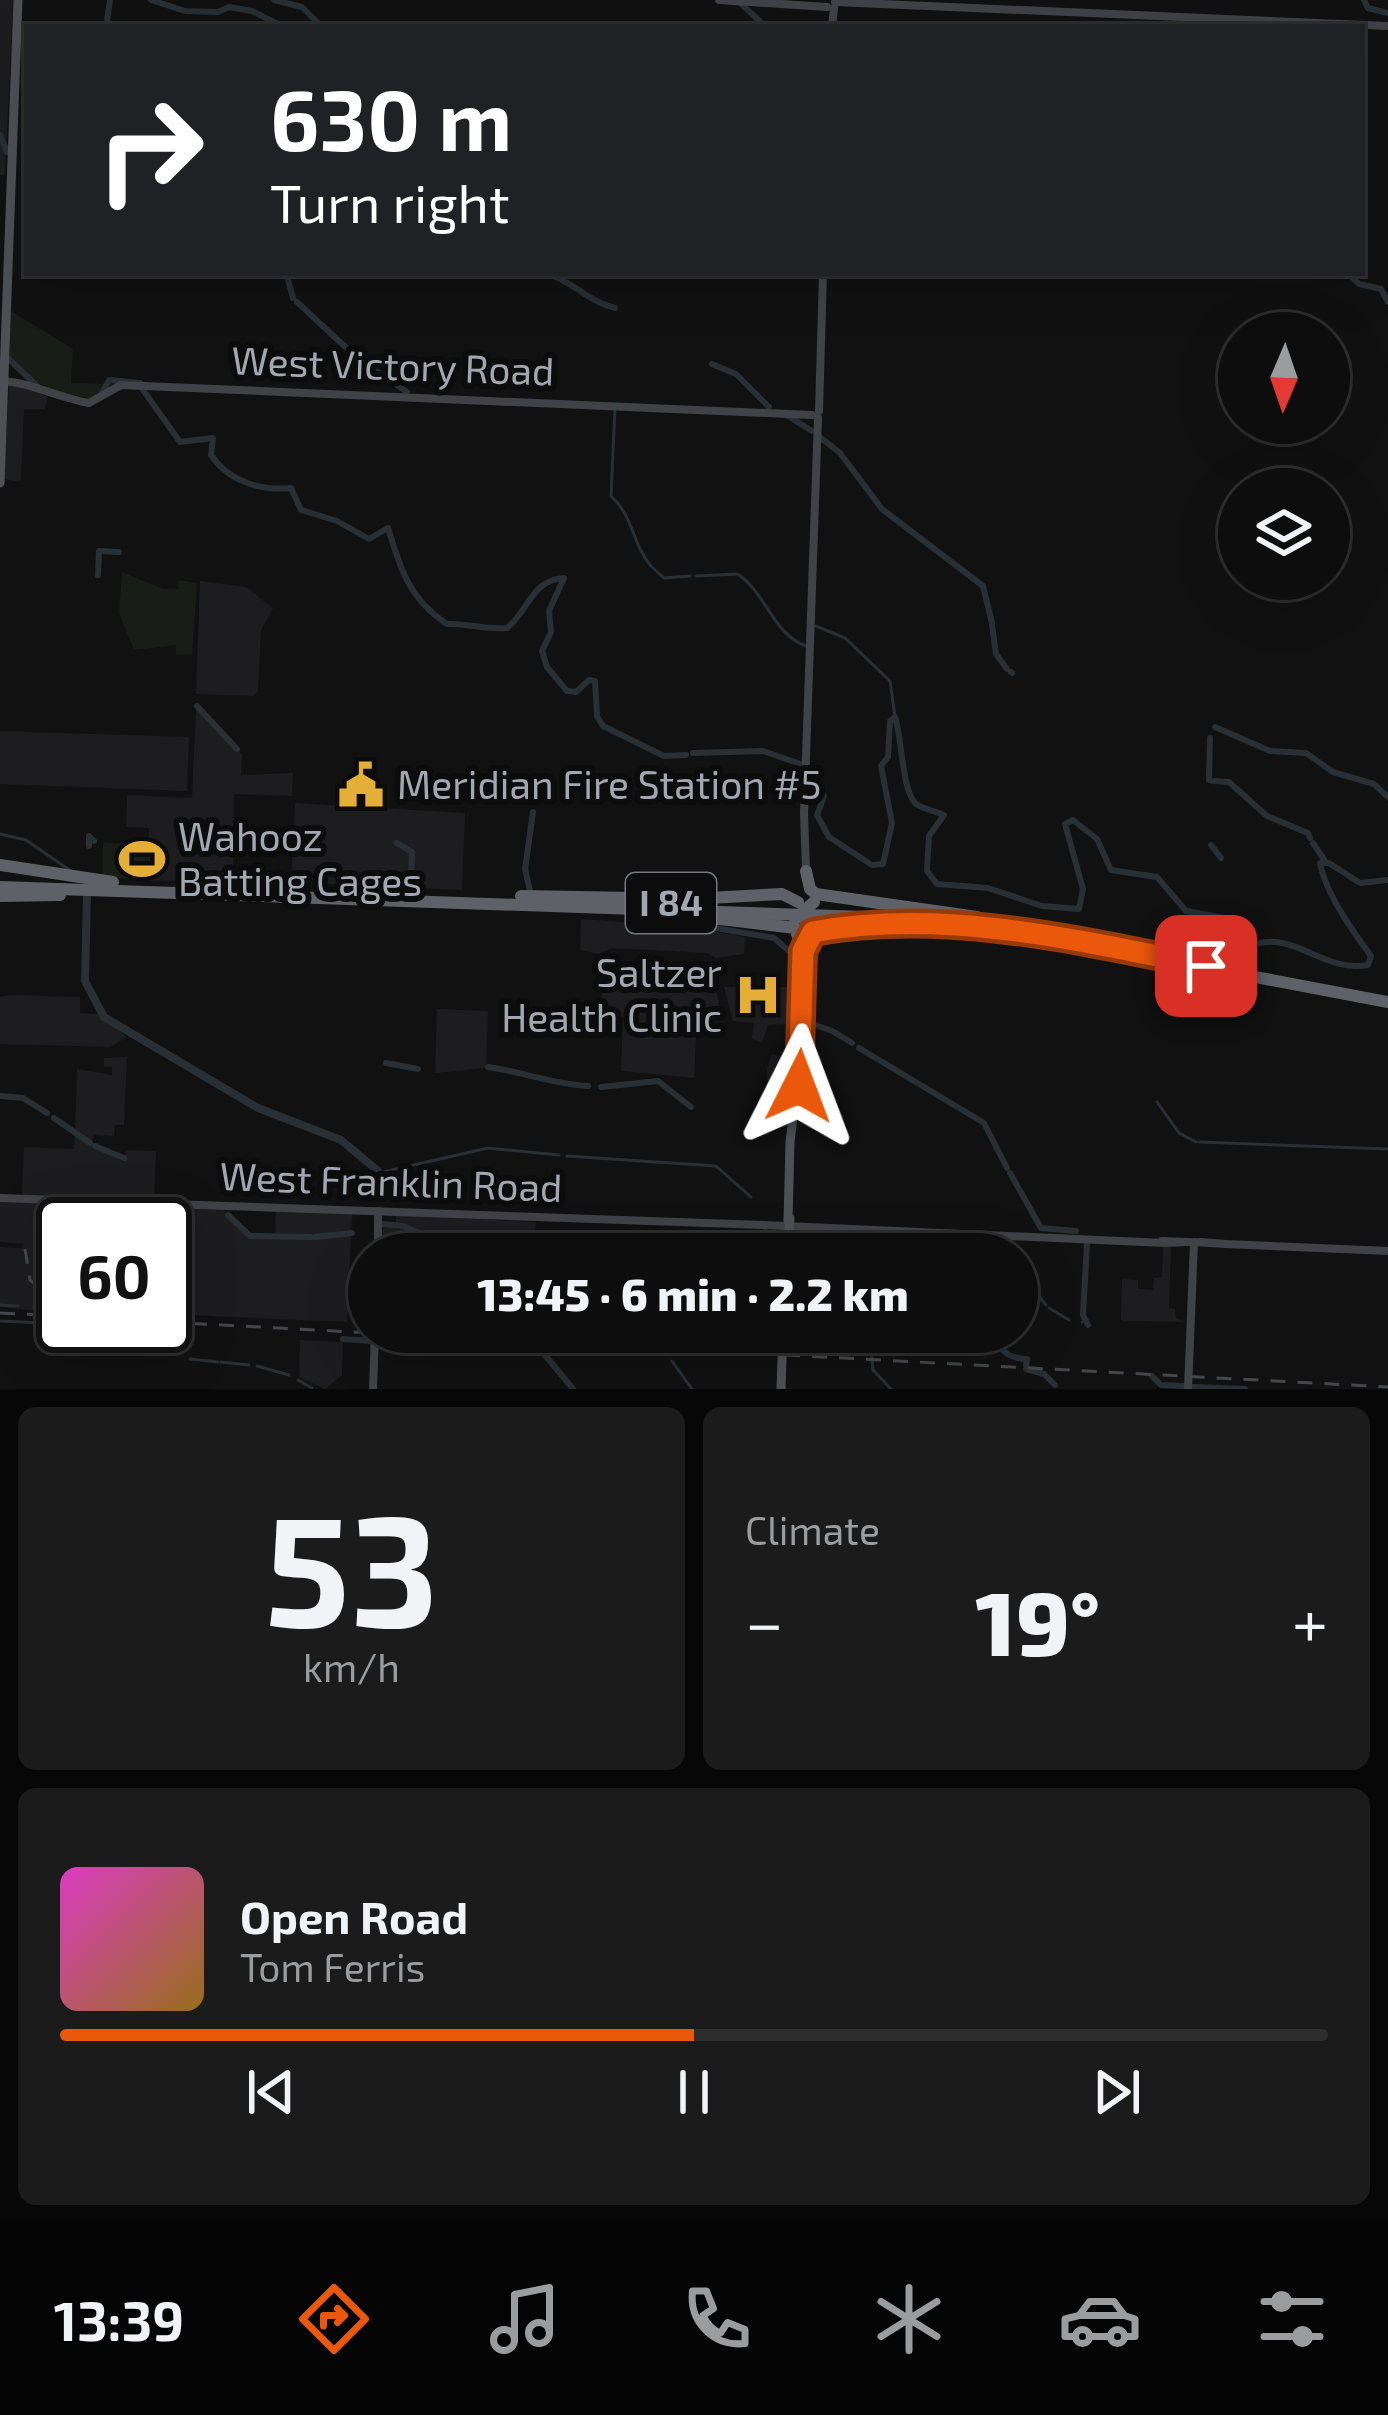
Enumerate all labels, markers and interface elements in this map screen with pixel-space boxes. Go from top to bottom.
text: 630 m [270,67,512,168]
icon: right [72,72,228,228]
text: Turn right [270,169,510,234]
north arrow [1218,312,1350,444]
map controls [1218,312,1350,600]
street label: West Victory Road [231,335,555,394]
button: layers [1218,468,1350,600]
public building icon: Meridian Fire Station #5 [336,760,386,810]
place label: Meridian Fire Station #5 [397,760,821,807]
place label: Wahooz Batting Cages [178,812,422,904]
sports icon: Wahooz Batting Cages [117,834,167,884]
road number: I 84 [626,873,716,933]
pin [1155,915,1257,1017]
icon: arrive [1173,933,1239,999]
place label: Saltzer Health Clinic [501,948,722,1040]
hospital icon: Saltzer Health Clinic [733,970,783,1020]
position arrow [736,1023,862,1149]
street label: West Franklin Road [219,1151,563,1210]
speed limit sign: 60 [36,1197,192,1353]
text: 13:45 · 6 min · 2.2 km [477,1266,909,1320]
text: 53 [264,1471,439,1658]
text: Climate [745,1506,880,1553]
text: 19° [975,1566,1100,1674]
text: − [745,1581,784,1660]
text: + [1292,1581,1328,1660]
text: km/h [303,1643,400,1690]
text: Open Road [240,1889,468,1943]
text: Tom Ferris [240,1943,425,1990]
icon: previous [238,2059,304,2125]
icon: pause [661,2059,727,2125]
icon: next [1084,2059,1150,2125]
icon: directions [292,2277,376,2361]
icon: music [483,2277,567,2361]
icon: phone [675,2277,759,2361]
icon: climate [867,2277,951,2361]
icon: car [1058,2277,1142,2361]
icon: filters [1250,2277,1334,2361]
text: 13:39 [54,2287,184,2352]

